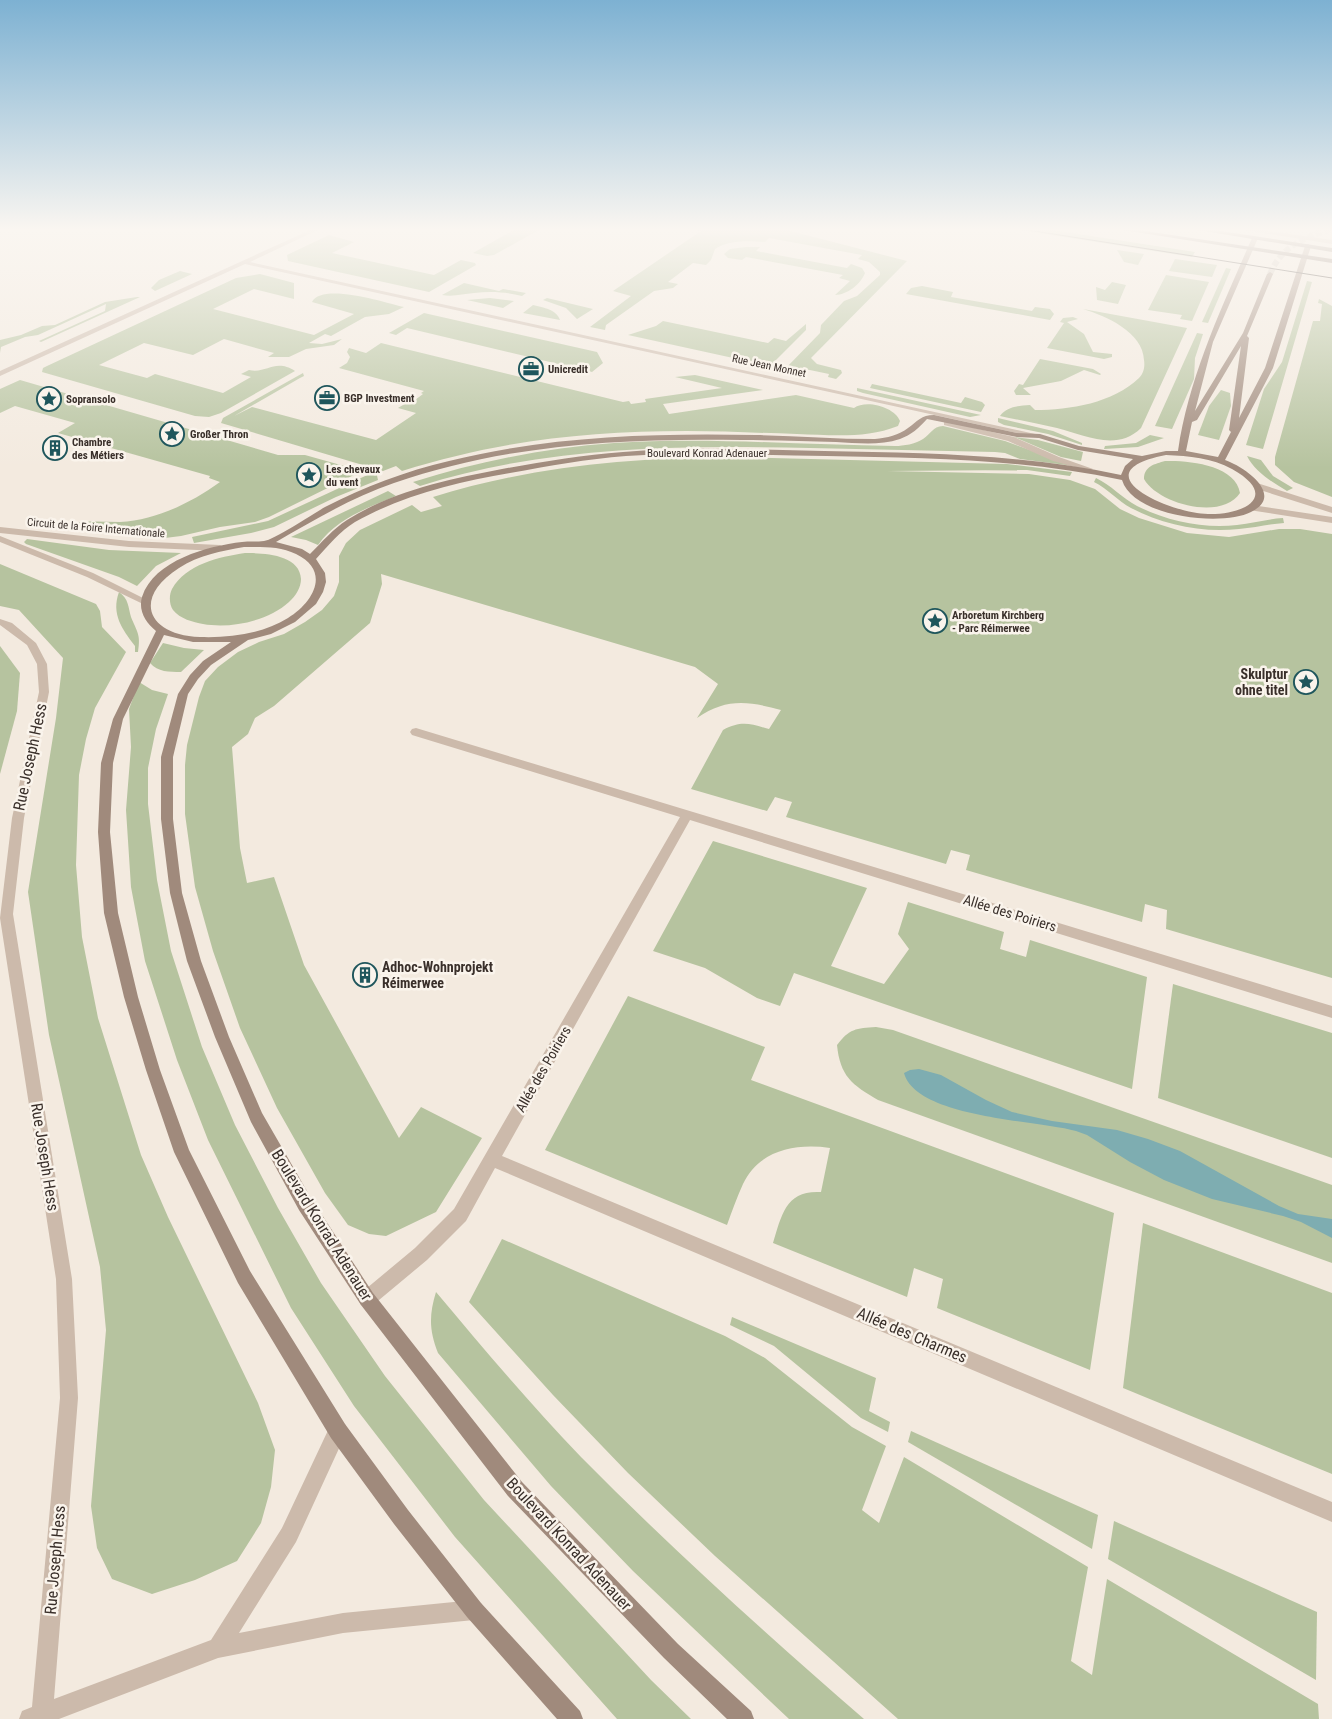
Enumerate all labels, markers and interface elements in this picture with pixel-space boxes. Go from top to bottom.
street label: Rue Jean Monnet [731,352,807,380]
office icon: Unicredit [518,356,544,382]
place label: Unicredit [548,363,589,376]
office icon: BGP Investment [314,385,340,411]
place icon: Sopransolo [36,386,62,412]
place label: BGP Investment [344,392,415,405]
place label: Sopransolo [66,393,116,406]
place icon: Großer Thron [159,421,185,447]
place label: Großer Thron [190,428,248,441]
building icon: Chambre des Métiers [42,435,68,461]
place label: Chambre des Métiers [72,436,124,462]
street label: Boulevard Konrad Adenauer [647,447,768,460]
place icon: Les chevaux du vent [296,462,322,488]
place label: Les chevaux du vent [326,463,380,489]
street label: Circuit de la Foire Internationale [27,515,165,541]
place icon: Arboretum Kirchberg - Parc Réimerwee [922,608,948,634]
place label: Arboretum Kirchberg - Parc Réimerwee [952,609,1044,635]
place label: Skulptur ohne titel [1235,666,1288,698]
place icon: Skulptur ohne titel [1293,669,1319,695]
street label: Rue Joseph Hess [9,702,51,812]
street label: Allée des Poiriers [961,891,1059,935]
place label: Adhoc-Wohnprojekt Réimerwee [382,959,493,991]
building icon: Adhoc-Wohnprojekt Réimerwee [352,962,378,988]
street label: Allée des Poiriers [512,1023,574,1115]
street label: Rue Joseph Hess [27,1102,63,1212]
street label: Boulevard Konrad Adenauer [268,1146,376,1304]
street label: Allée des Charmes [854,1303,970,1367]
street label: Boulevard Konrad Adenauer [503,1474,636,1614]
street label: Rue Joseph Hess [41,1505,69,1615]

